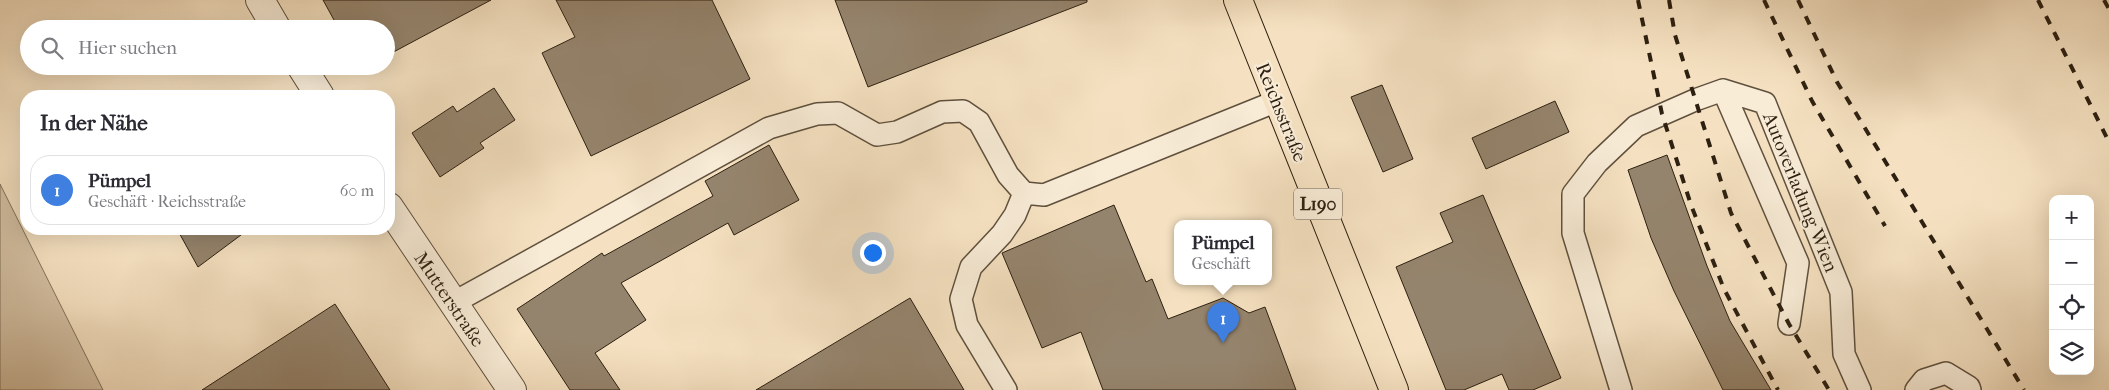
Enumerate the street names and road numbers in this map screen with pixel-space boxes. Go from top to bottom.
street label: Reichsstraße [1251,60,1311,165]
street label: Autoverladung Wien [1758,108,1842,275]
road number: L190 [1294,188,1342,220]
street label: Mutterstraße [409,248,489,351]

